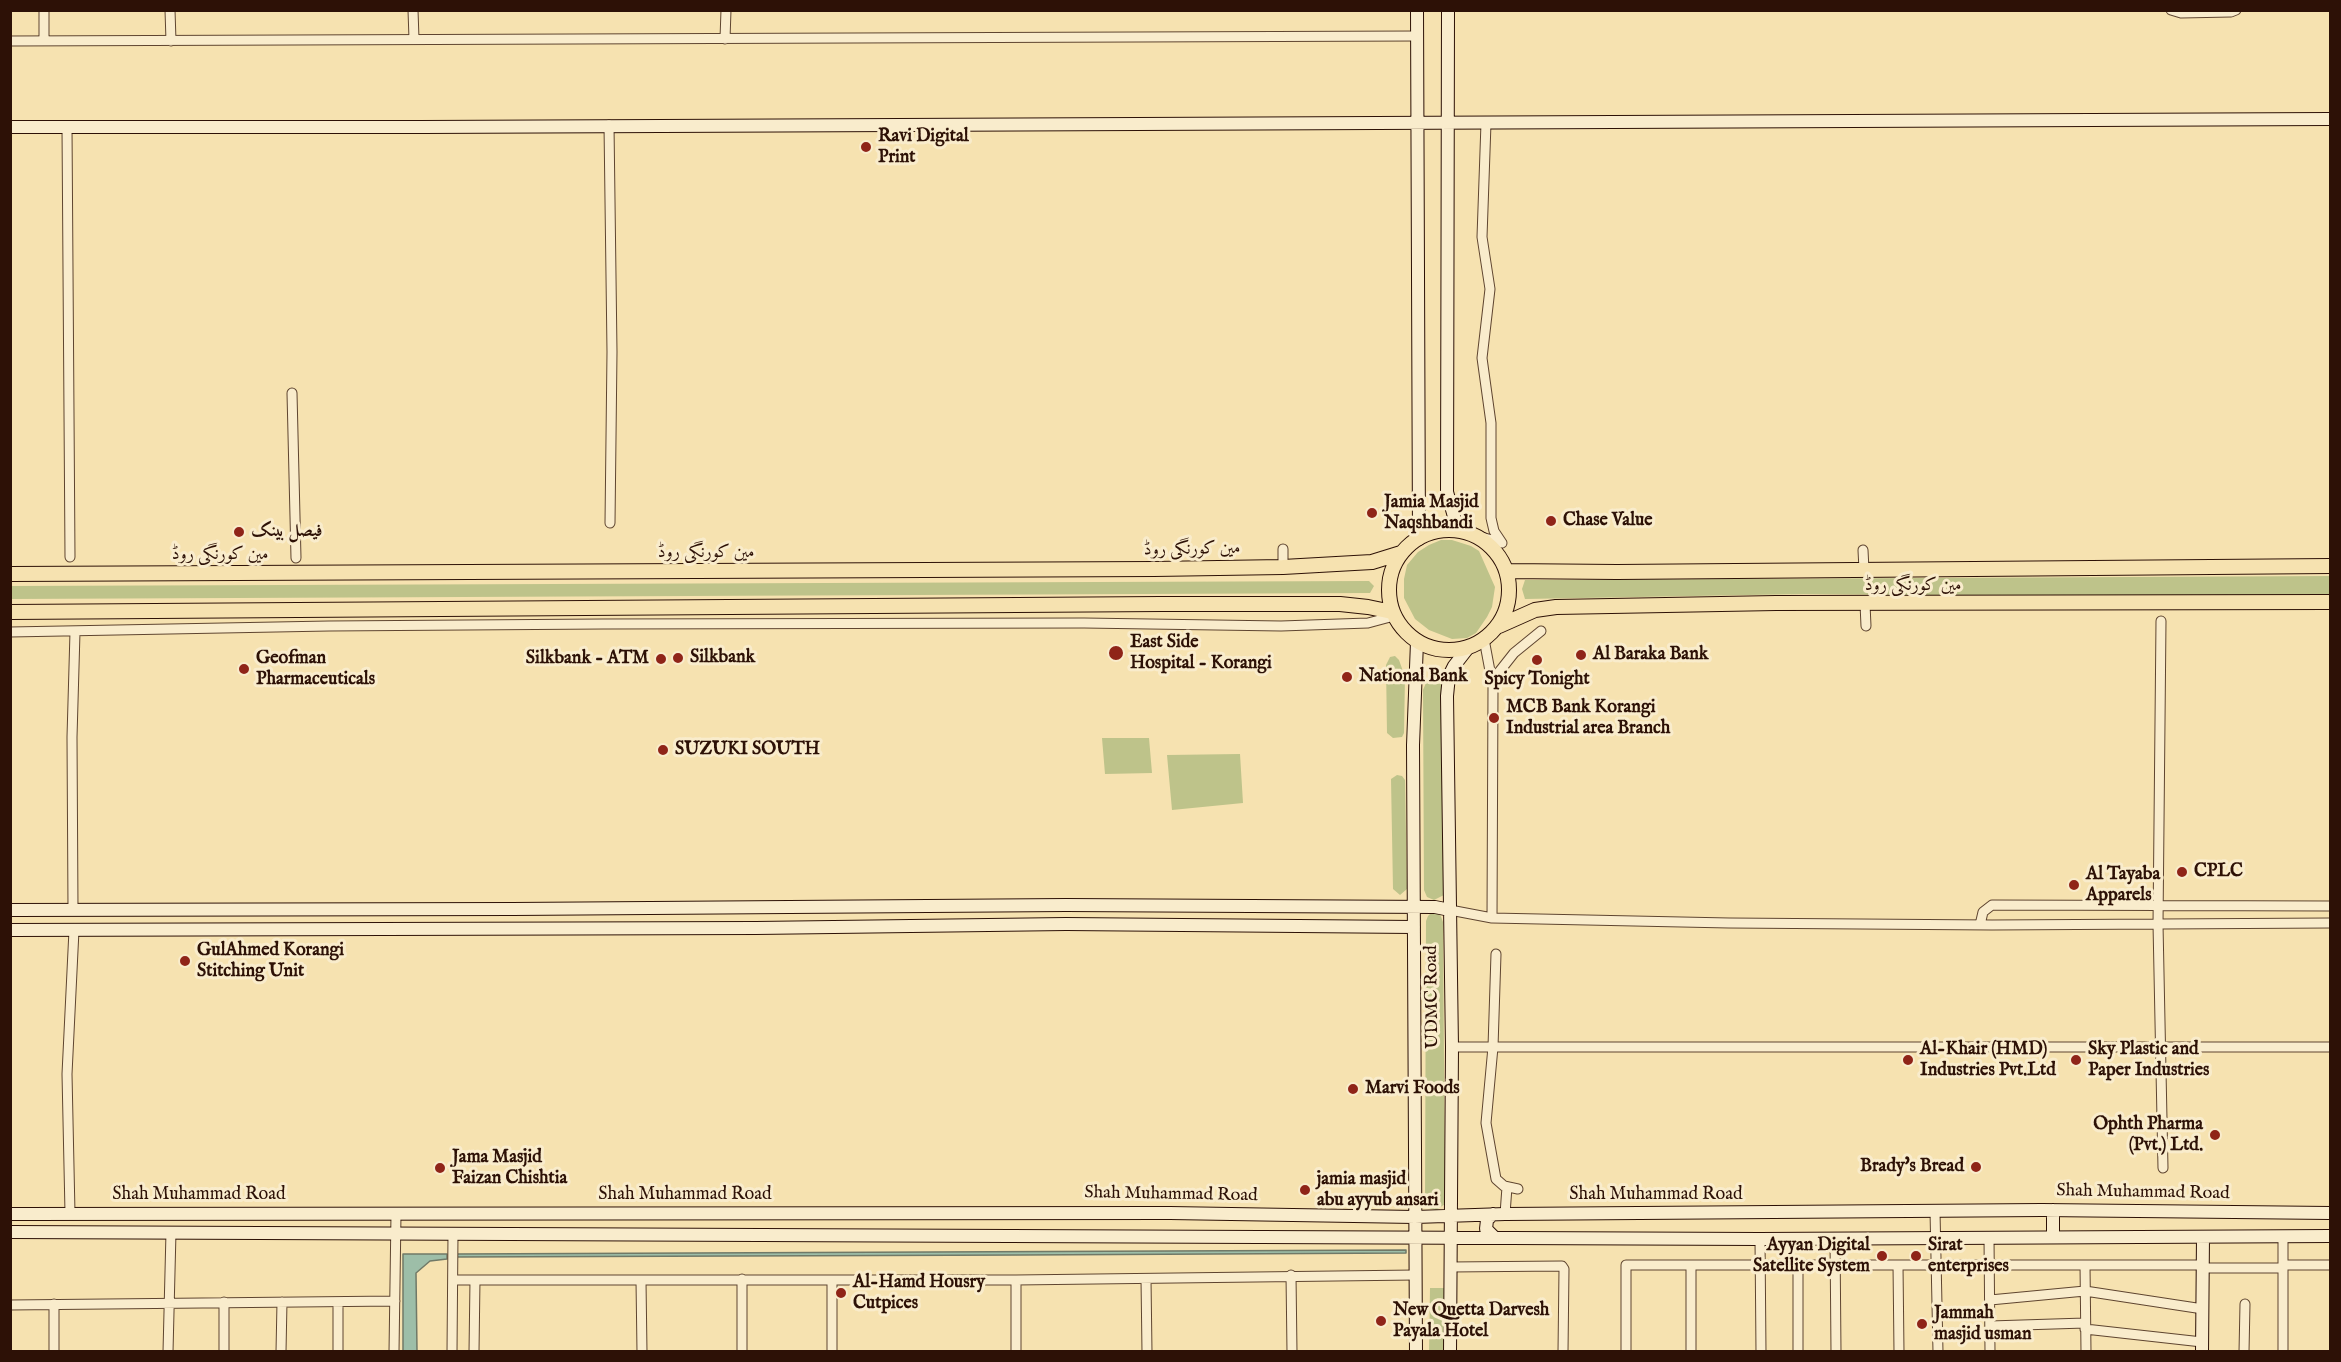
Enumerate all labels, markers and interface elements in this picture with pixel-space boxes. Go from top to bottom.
place label: Ravi Digital Print [878,126,969,168]
marker: Ravi Digital Print [859,140,873,154]
place label: Jamia Masjid Naqshbandi [1384,492,1479,534]
marker: Jamia Masjid Naqshbandi [1365,506,1379,520]
place label: Chase Value [1563,510,1653,532]
marker: Chase Value [1544,514,1558,528]
place label: فیصل بینک [251,521,323,543]
marker: فیصل بینک [232,525,246,539]
street label: مین کورنگی روڈ [1143,538,1241,562]
street label: مین کورنگی روڈ [658,542,754,564]
street label: مین کورنگی روڈ [172,544,268,566]
street label: مین کورنگی روڈ [1865,575,1961,597]
place label: East Side Hospital - Korangi [1130,632,1272,674]
marker: East Side Hospital - Korangi [1107,644,1125,662]
place label: Al Baraka Bank [1593,644,1708,666]
place label: Silkbank [690,647,755,669]
place label: Geofman Pharmaceuticals [256,648,375,690]
place label: Silkbank - ATM [526,648,649,670]
marker: Al Baraka Bank [1574,648,1588,662]
marker: Silkbank [671,651,685,665]
marker: Silkbank - ATM [654,652,668,666]
marker: Spicy Tonight [1530,653,1544,667]
marker: Geofman Pharmaceuticals [237,662,251,676]
place label: National Bank [1359,666,1468,688]
place label: Spicy Tonight [1484,669,1590,691]
marker: National Bank [1340,670,1354,684]
place label: MCB Bank Korangi Industrial area Branch [1506,697,1670,740]
marker: MCB Bank Korangi Industrial area Branch [1487,711,1501,725]
place label: SUZUKI SOUTH [675,739,820,761]
marker: SUZUKI SOUTH [656,743,670,757]
place label: CPLC [2194,861,2243,883]
place label: Al Tayaba Apparels [2086,864,2160,906]
marker: CPLC [2175,865,2189,879]
marker: Al Tayaba Apparels [2067,878,2081,892]
place label: GulAhmed Korangi Stitching Unit [197,940,344,982]
street label: UDMC Road [1421,945,1445,1049]
marker: GulAhmed Korangi Stitching Unit [178,954,192,968]
place label: Al-Khair (HMD) Industries Pvt.Ltd [1920,1039,2056,1082]
place label: Sky Plastic and Paper Industries [2088,1039,2209,1082]
marker: Al-Khair (HMD) Industries Pvt.Ltd [1901,1053,1915,1067]
marker: Sky Plastic and Paper Industries [2069,1053,2083,1067]
place label: Marvi Foods [1365,1078,1460,1100]
marker: Marvi Foods [1346,1082,1360,1096]
place label: Ophth Pharma (Pvt.) Ltd. [2093,1114,2203,1156]
marker: Ophth Pharma (Pvt.) Ltd. [2208,1128,2222,1142]
place label: Jama Masjid Faizan Chishtia [452,1147,567,1190]
place label: Brady's Bread [1860,1156,1964,1178]
marker: Brady's Bread [1969,1160,1983,1174]
marker: Jama Masjid Faizan Chishtia [433,1161,447,1175]
place label: jamia masjid abu ayyub ansari [1317,1169,1439,1212]
street label: Shah Muhammad Road [2056,1181,2230,1205]
street label: Shah Muhammad Road [1084,1183,1258,1207]
marker: jamia masjid abu ayyub ansari [1298,1183,1312,1197]
street label: Shah Muhammad Road [112,1184,286,1206]
street label: Shah Muhammad Road [598,1184,772,1206]
street label: Shah Muhammad Road [1569,1184,1743,1206]
place label: Ayyan Digital Satellite System [1753,1235,1870,1278]
place label: Sirat enterprises [1928,1235,2009,1278]
marker: Ayyan Digital Satellite System [1875,1249,1889,1263]
marker: Sirat enterprises [1909,1249,1923,1263]
place label: Al-Hamd Housry Cutpices [853,1272,985,1314]
marker: Al-Hamd Housry Cutpices [834,1286,848,1300]
place label: New Quetta Darvesh Payala Hotel [1393,1300,1549,1342]
place label: Jammah masjid usman [1934,1303,2031,1346]
marker: New Quetta Darvesh Payala Hotel [1374,1314,1388,1328]
marker: Jammah masjid usman [1915,1317,1929,1331]

